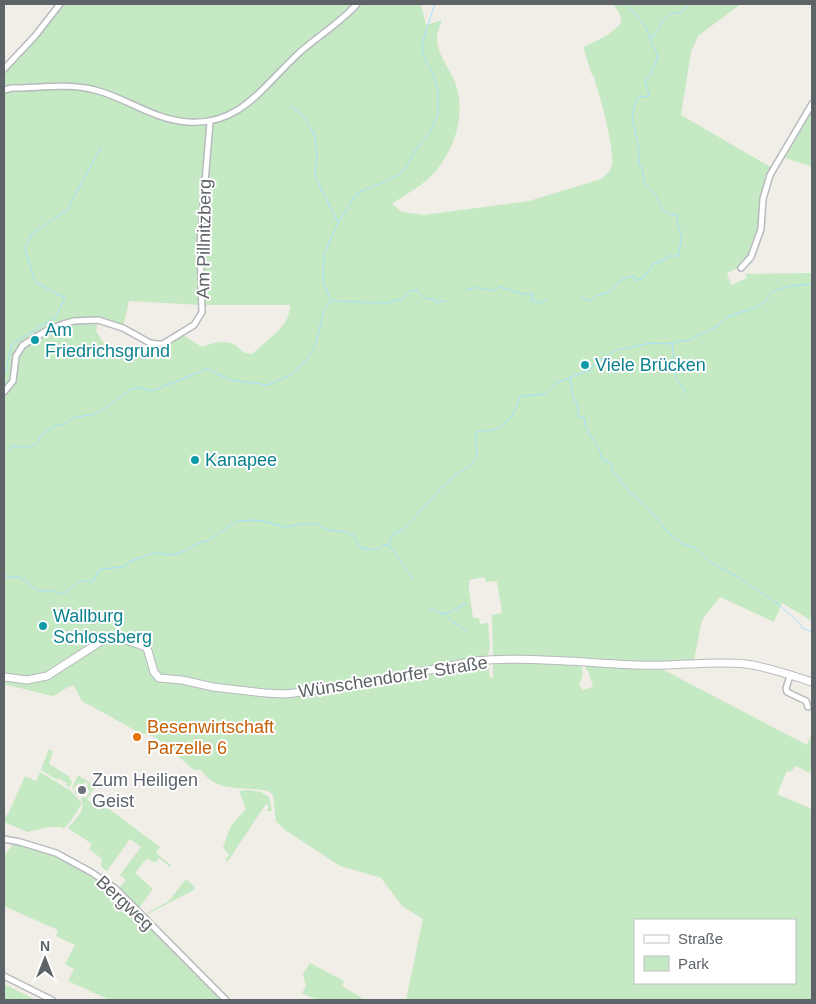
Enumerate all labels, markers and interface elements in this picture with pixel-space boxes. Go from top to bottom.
street label: Am Pillnitzberg [193,179,215,299]
place label: Am Friedrichsgrund [45,320,170,361]
marker: Am Friedrichsgrund [29,334,41,346]
place label: Viele Brücken [595,355,706,375]
marker: Viele Brücken [579,359,591,371]
place label: Kanapee [205,450,277,470]
marker: Kanapee [189,454,201,466]
place label: Wallburg Schlossberg [53,606,152,647]
marker: Wallburg Schlossberg [37,620,49,632]
street label: Wünschendorfer Straße [297,652,489,702]
place label: Besenwirtschaft Parzelle 6 [147,717,274,758]
marker: Besenwirtschaft Parzelle 6 [131,731,143,743]
place label: Zum Heiligen Geist [92,770,198,811]
marker: Zum Heiligen Geist [76,784,88,796]
street label: Bergweg [92,871,158,935]
legend [634,919,796,984]
text: Straße [678,930,723,947]
north arrow [20,934,70,984]
text: N [40,938,50,954]
text: Park [678,955,709,972]

